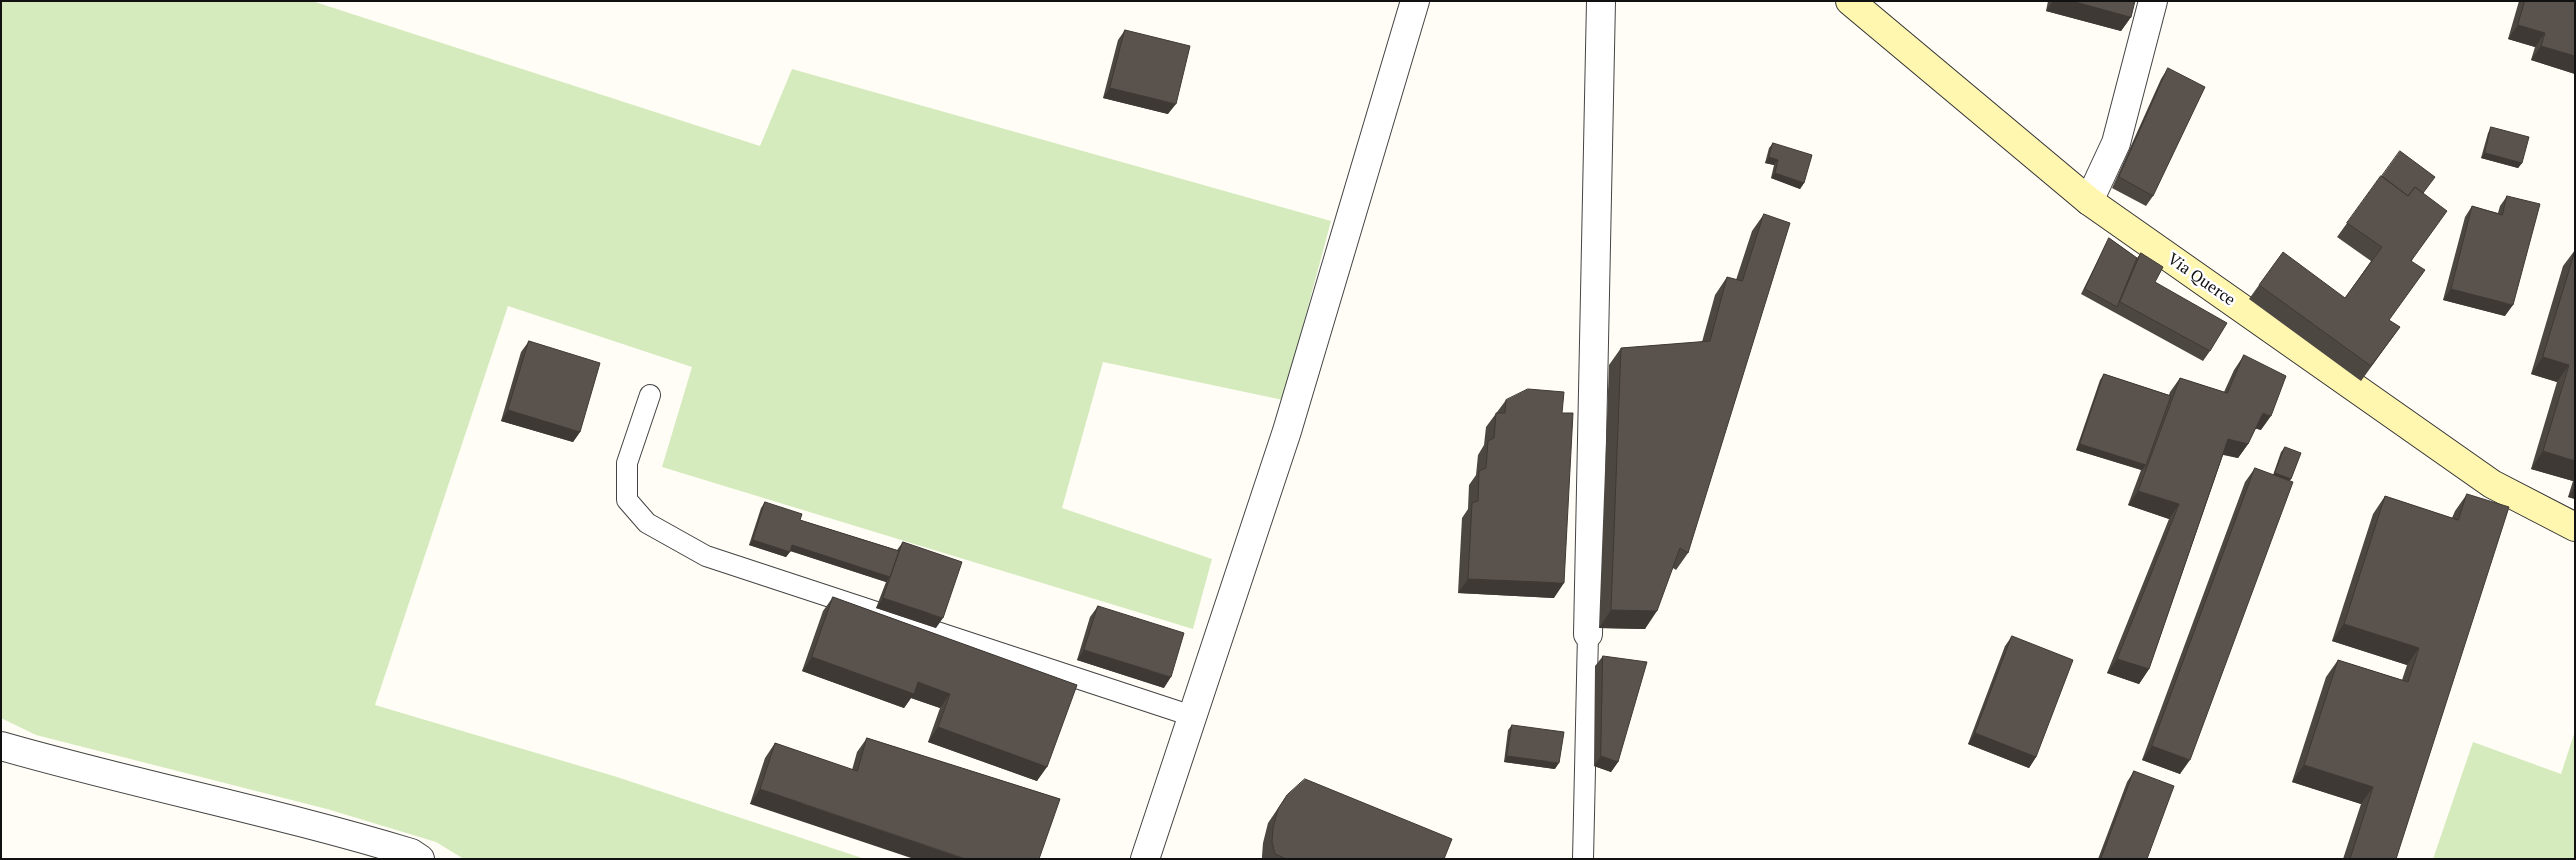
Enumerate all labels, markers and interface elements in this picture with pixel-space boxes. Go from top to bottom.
street label: Via Querce [2163,250,2239,310]

